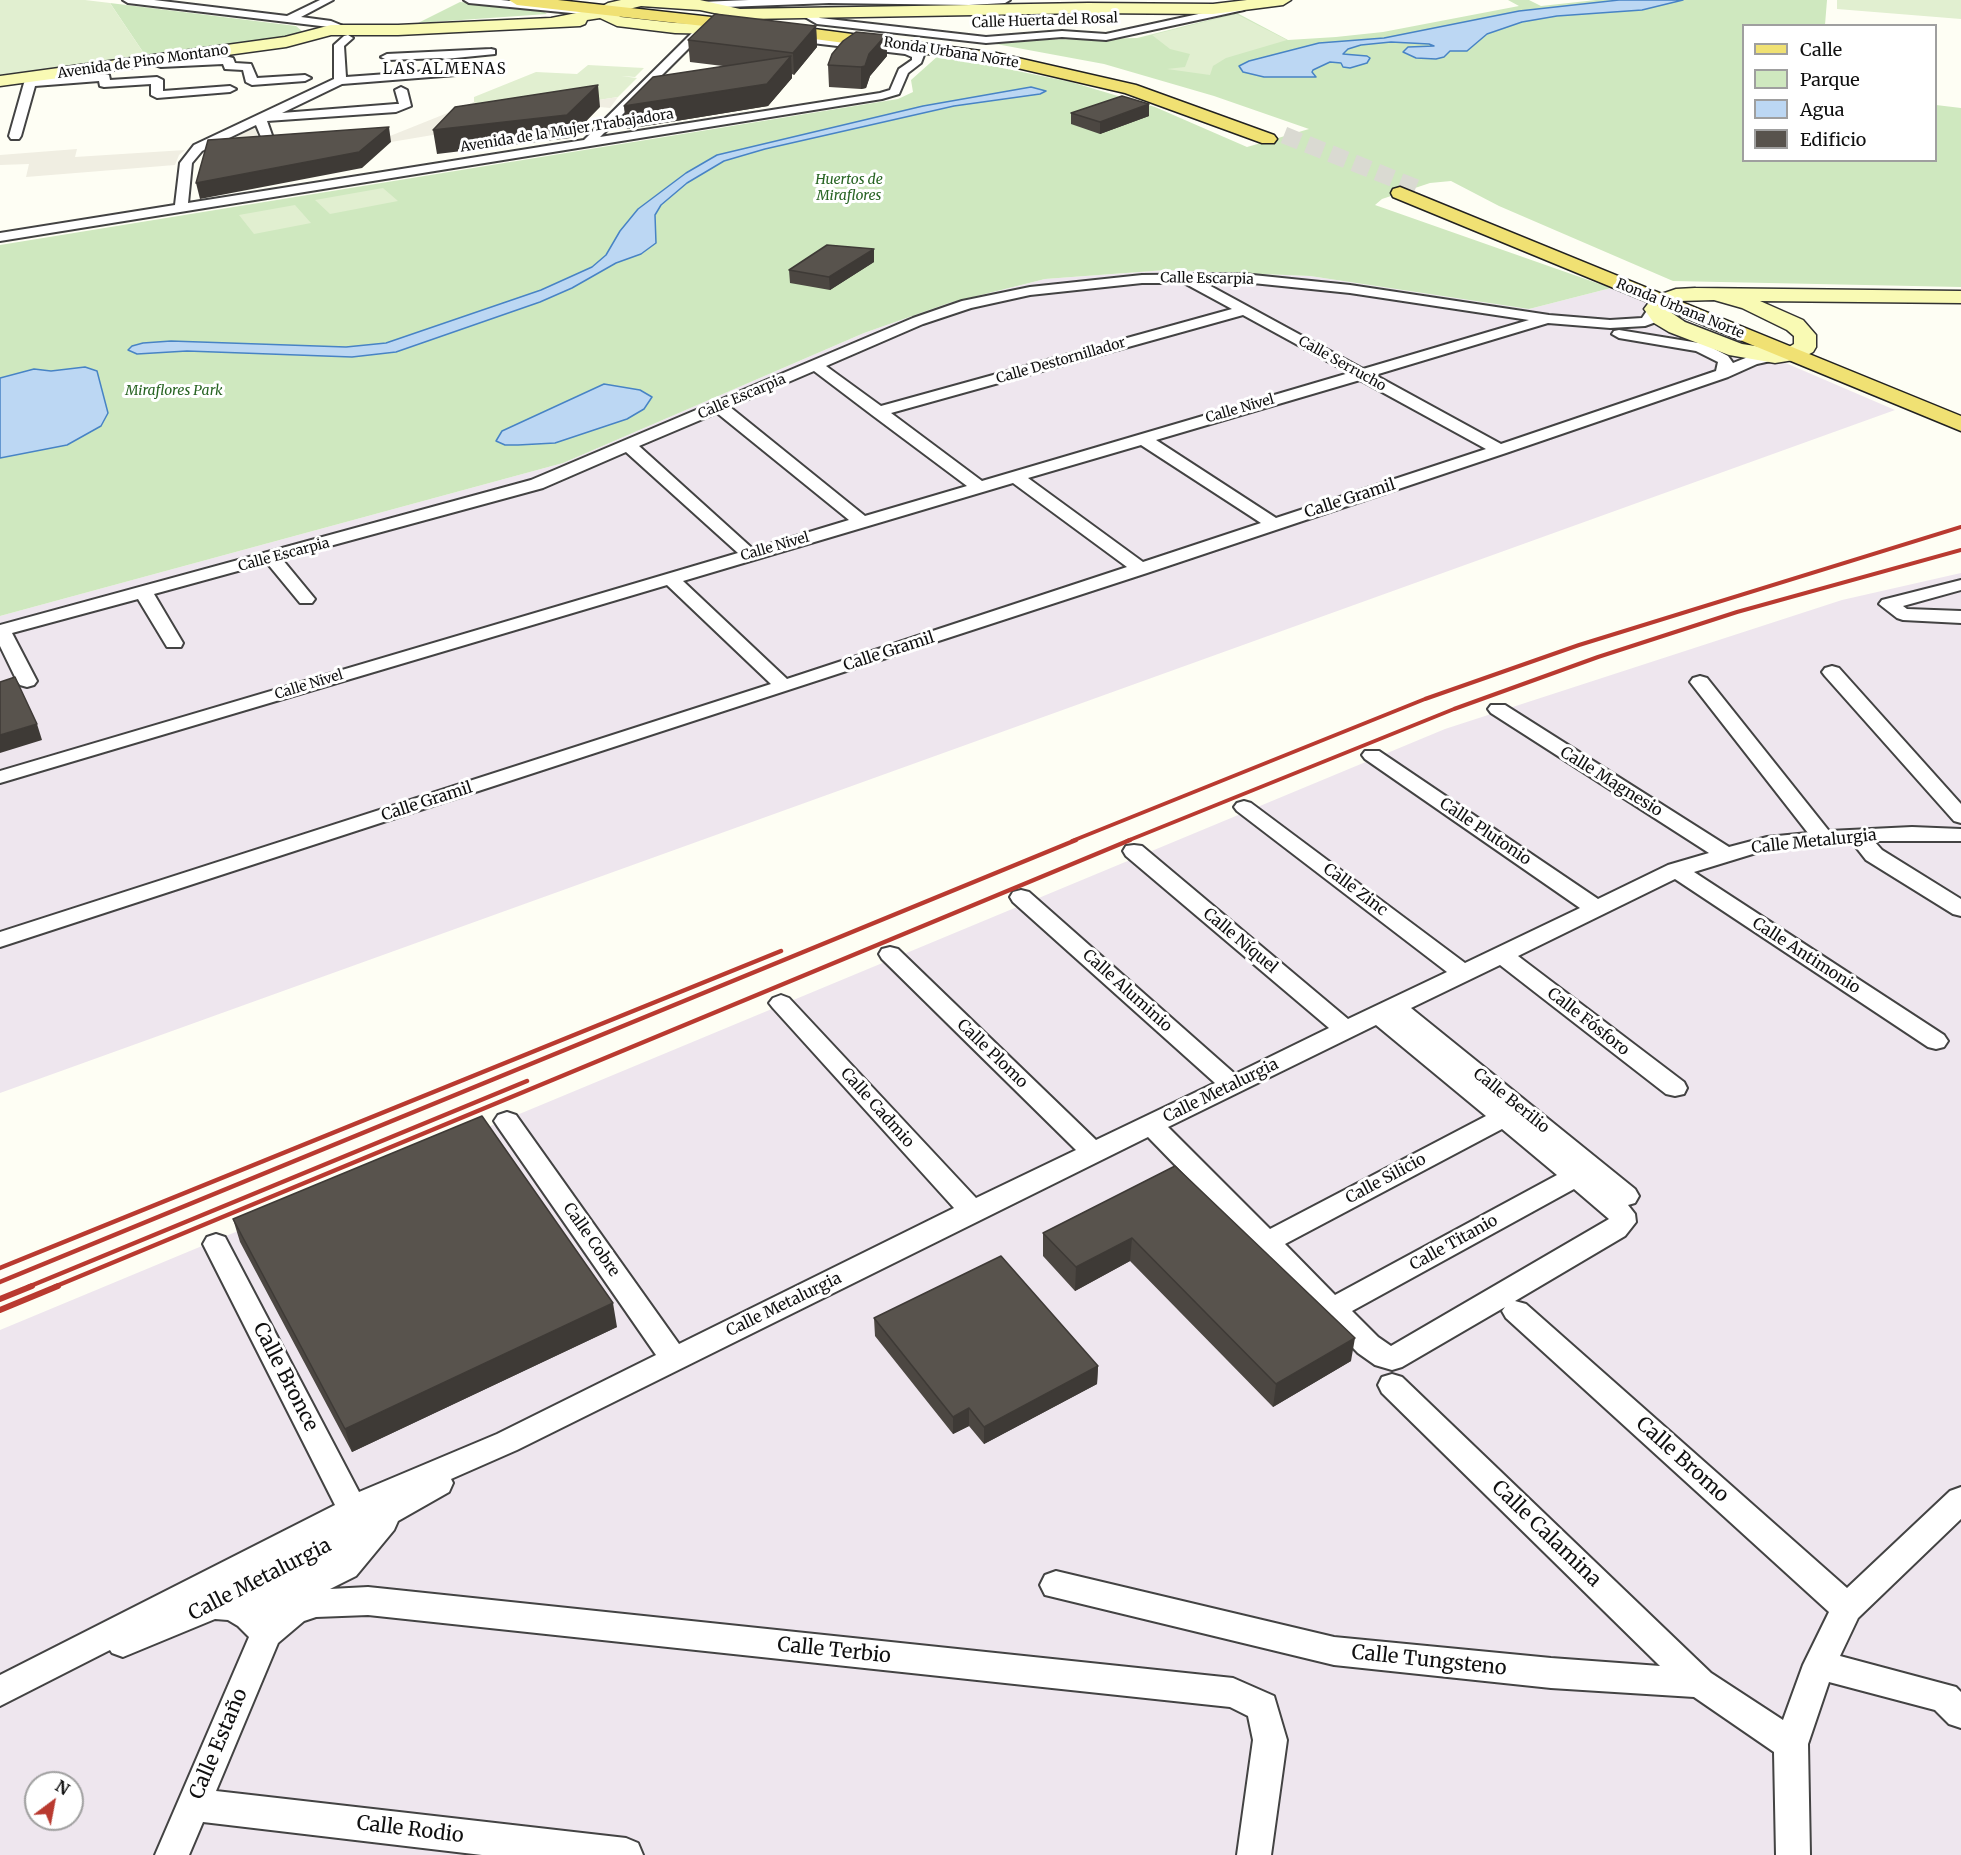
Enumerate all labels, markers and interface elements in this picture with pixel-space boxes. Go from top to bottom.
street label: Calle Huerta del Rosal [972,10,1118,32]
legend [1742,24,1937,162]
street label: Ronda Urbana Norte [882,34,1020,72]
text: Calle [1800,38,1842,61]
street label: Avenida de Pino Montano [57,42,229,82]
district label: LAS ALMENAS [383,61,507,79]
text: Parque [1800,68,1860,91]
text: Agua [1800,98,1845,121]
street label: Avenida de la Mujer Trabajadora [459,106,675,156]
text: Edificio [1800,128,1866,151]
park label: Huertos de Miraflores [815,172,883,204]
street label: Calle Escarpia [1160,270,1254,288]
street label: Ronda Urbana Norte [1614,276,1746,342]
street label: Calle Serrucho [1295,333,1389,395]
street label: Calle Destornillador [994,334,1128,388]
street label: Calle Escarpia [696,371,788,423]
park label: Miraflores Park [125,383,223,399]
street label: Calle Nivel [1204,391,1276,427]
street label: Calle Gramil [1302,475,1398,523]
street label: Calle Nivel [739,529,811,565]
street label: Calle Escarpia [237,535,331,575]
street label: Calle Gramil [841,628,937,676]
street label: Calle Nivel [273,667,345,703]
street label: Calle Magnesio [1556,743,1666,821]
street label: Calle Gramil [379,778,475,826]
street label: Calle Plutonio [1436,794,1534,870]
street label: Calle Metalurgia [1751,826,1877,858]
street label: Calle Zinc [1319,860,1391,920]
street label: Calle Níquel [1199,904,1281,978]
street label: Calle Antimonio [1748,914,1864,998]
street label: Calle Aluminio [1078,946,1176,1036]
street label: Calle Fósforo [1543,984,1633,1060]
street label: Calle Plomo [953,1016,1031,1092]
street label: Calle Metalurgia [1160,1055,1282,1127]
street label: Calle Cadmio [836,1064,918,1152]
street label: Calle Berilio [1469,1064,1553,1138]
street label: Calle Silicio [1343,1150,1429,1208]
street label: Calle Cobre [559,1199,623,1281]
street label: Calle Titanio [1407,1211,1501,1275]
street label: Calle Metalurgia [723,1269,845,1341]
street label: Calle Bronce [247,1319,323,1435]
street label: Calle Bromo [1631,1412,1733,1508]
street label: Calle Calamina [1486,1476,1606,1592]
street label: Calle Metalurgia [185,1534,335,1626]
street label: Calle Terbio [776,1633,892,1669]
street label: Calle Tungsteno [1350,1641,1508,1681]
street label: Calle Estaño [185,1685,253,1803]
north arrow [24,1771,84,1831]
text: N [52,1776,73,1799]
street label: Calle Rodio [355,1812,465,1848]

